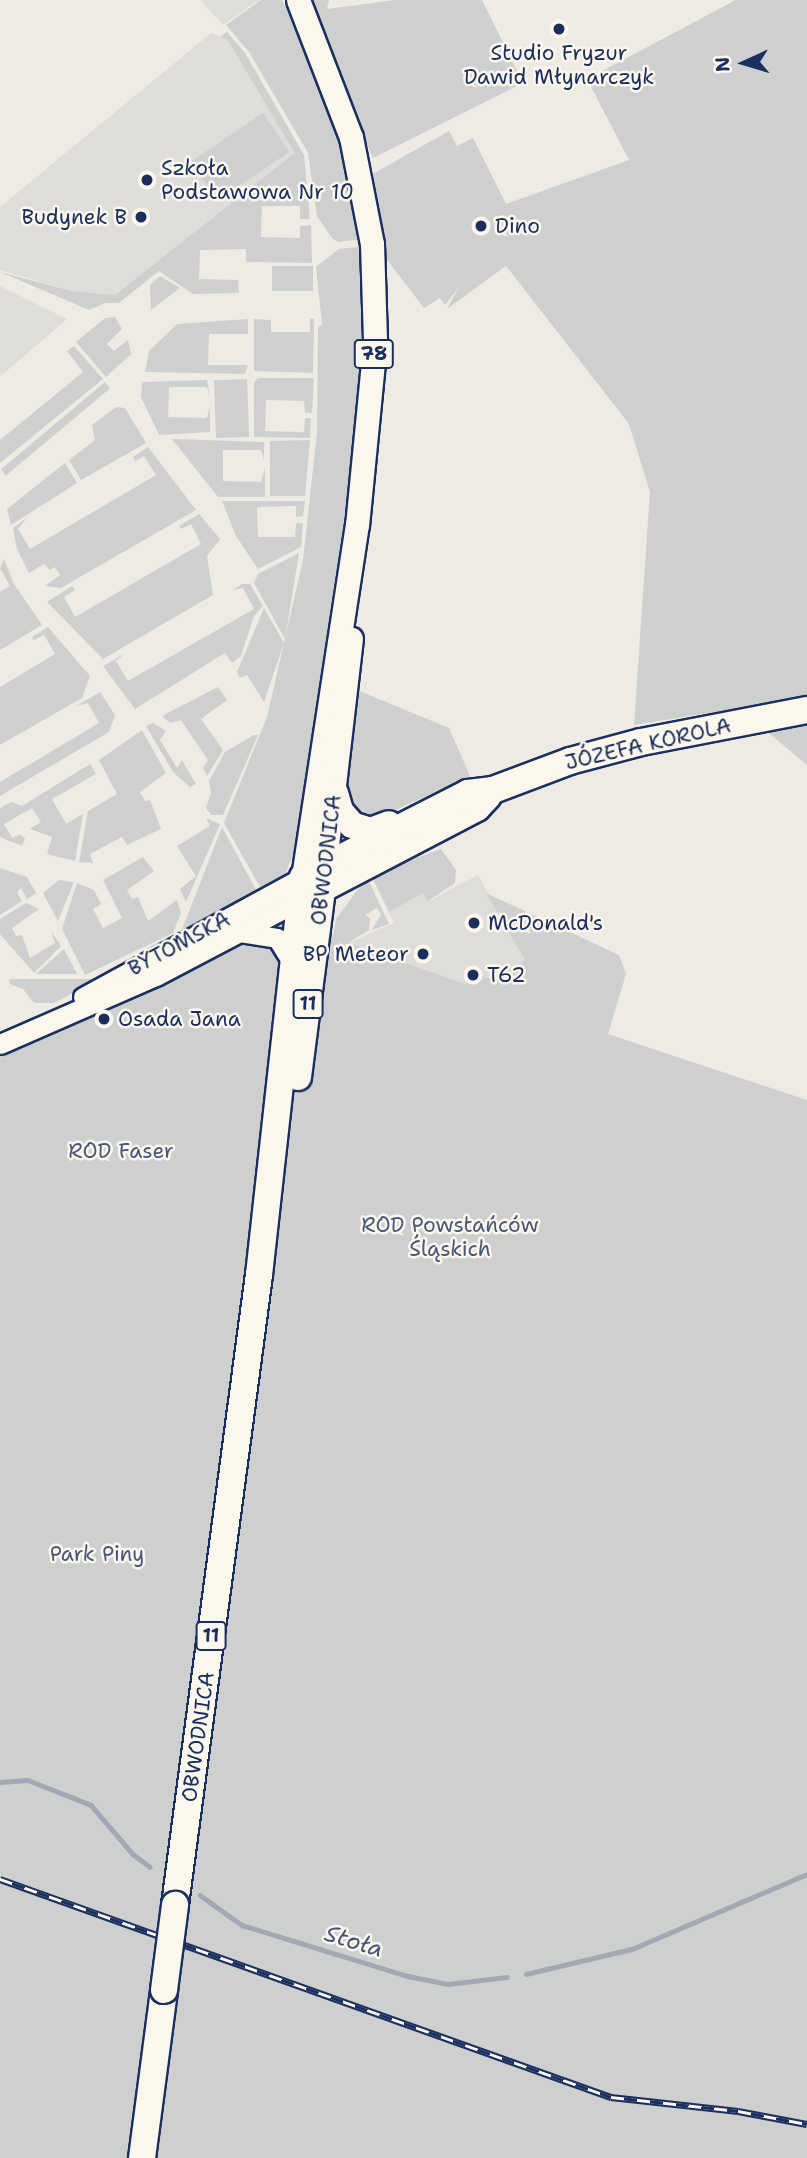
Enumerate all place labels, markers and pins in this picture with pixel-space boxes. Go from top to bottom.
marker: Studio Fryzur Dawid Młynarczyk [551,21,567,37]
place label: Studio Fryzur Dawid Młynarczyk [464,40,654,90]
place label: Szkoła Podstawowa Nr 10 [161,155,354,205]
marker: Szkoła Podstawowa Nr 10 [139,172,155,188]
place label: Budynek B [22,204,127,230]
marker: Budynek B [133,209,149,225]
place label: Dino [495,213,540,239]
marker: Dino [473,218,489,234]
place label: McDonald's [488,910,603,936]
marker: McDonald's [466,915,482,931]
place label: BP Meteor [303,941,409,967]
marker: BP Meteor [415,946,431,962]
place label: T62 [487,962,526,988]
marker: T62 [465,967,481,983]
place label: Osada Jana [118,1006,241,1032]
marker: Osada Jana [96,1011,112,1027]

